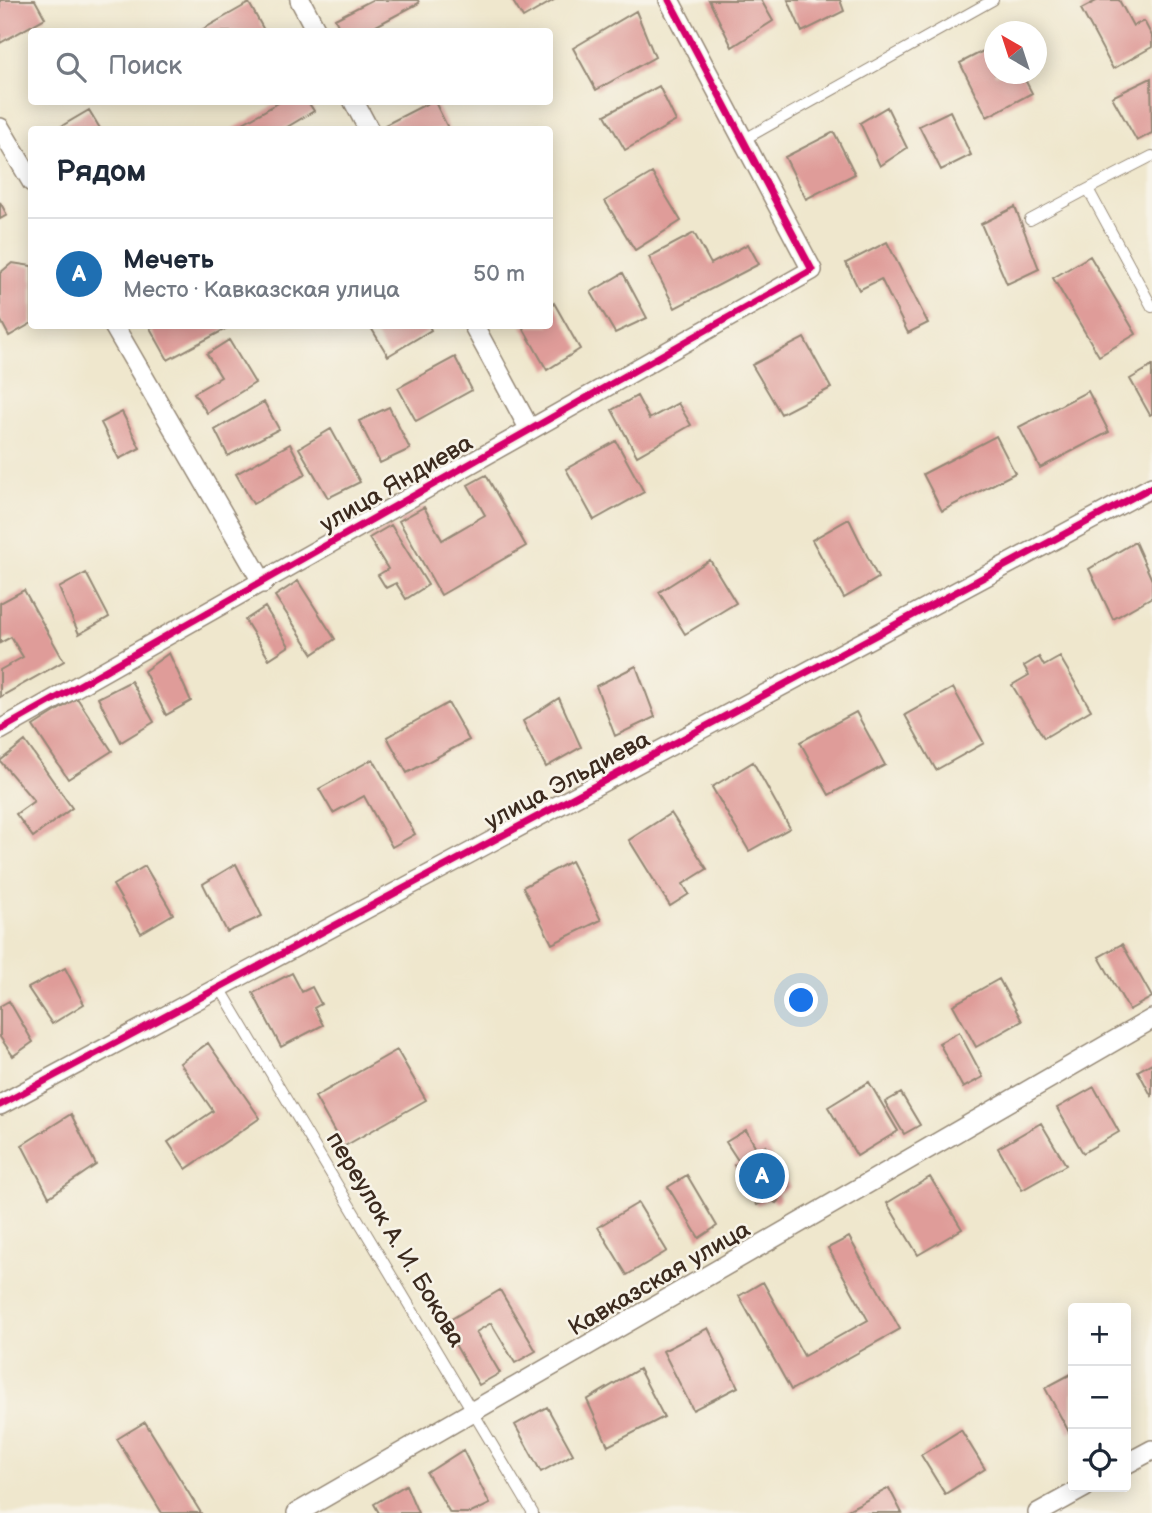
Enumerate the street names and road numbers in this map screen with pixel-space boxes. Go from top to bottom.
street label: улица Яндиева [315,428,478,539]
street label: улица Эльдиева [480,725,655,836]
street label: переулок А. И. Бокова [320,1126,471,1352]
street label: Кавказская улица [563,1215,755,1342]

